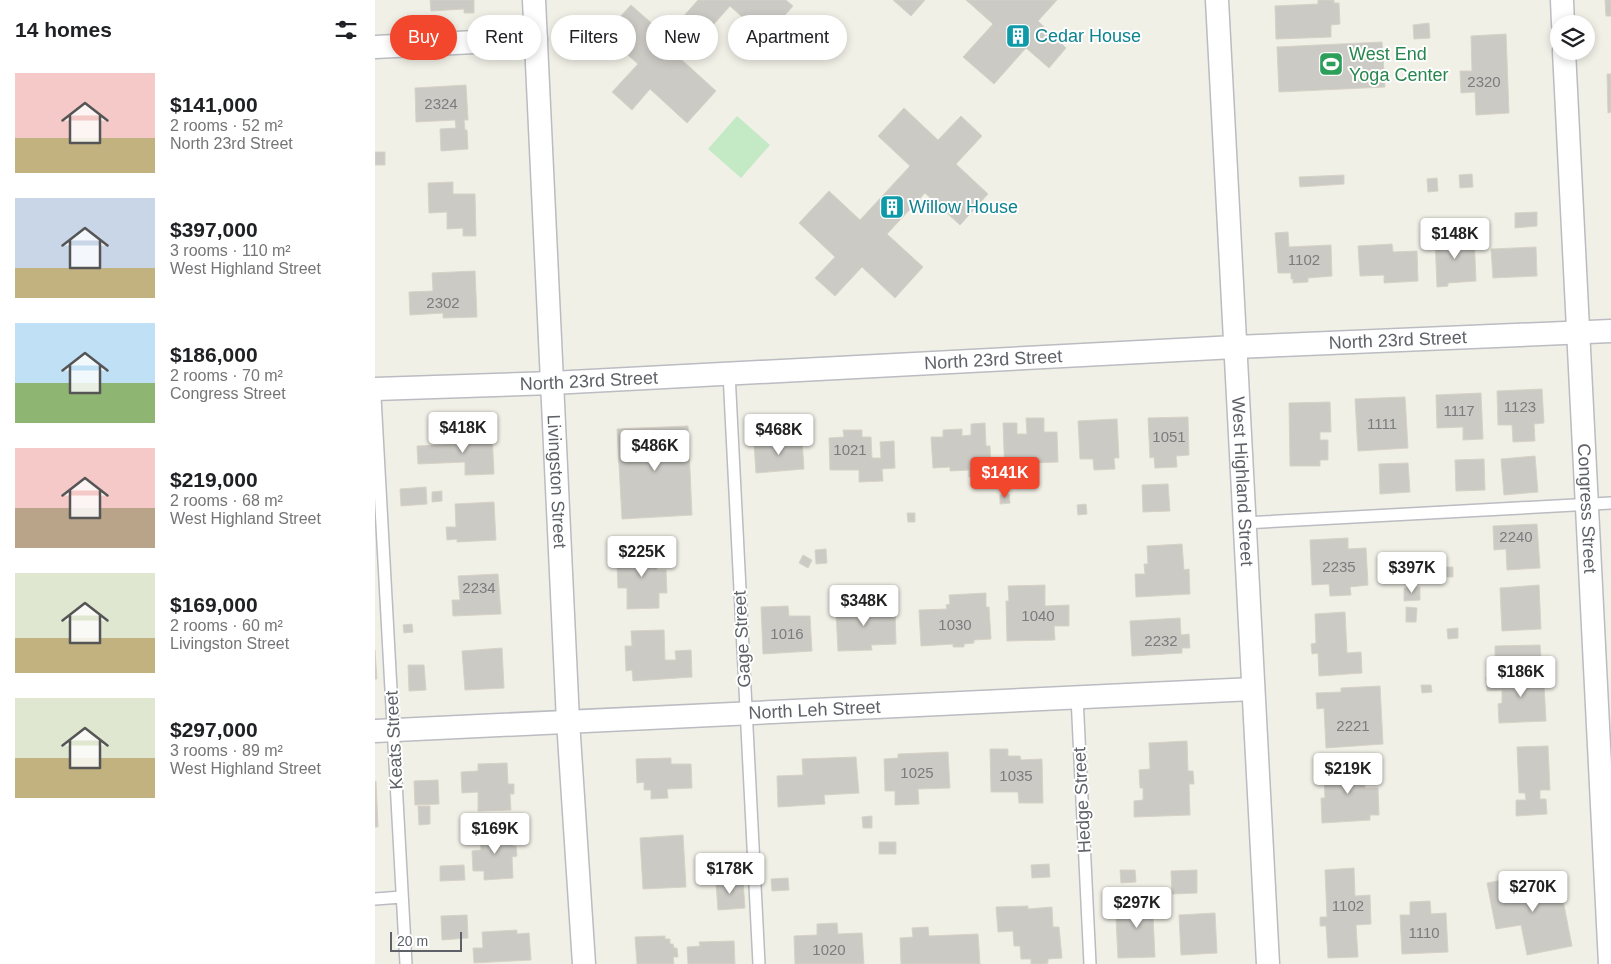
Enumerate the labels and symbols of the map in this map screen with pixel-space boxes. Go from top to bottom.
building icon: Cedar House [1005,23,1031,49]
place label: Cedar House [1035,26,1141,46]
place label: West End Yoga Center [1349,44,1448,85]
sports icon: West End Yoga Center [1318,51,1344,77]
house number: 2320 [1467,73,1501,90]
house number: 2324 [424,95,458,112]
building icon: Willow House [879,194,905,220]
place label: Willow House [909,197,1018,217]
pin: $148K [1420,218,1490,260]
house number: 1102 [1288,251,1320,268]
house number: 2302 [426,294,460,311]
street label: North 23rd Street [1328,327,1467,353]
street label: North 23rd Street [924,346,1063,373]
street label: North 23rd Street [519,367,658,394]
street label: West Highland Street [1228,396,1257,567]
house number: 1123 [1504,398,1536,415]
house number: 1117 [1443,402,1475,419]
pin: $418K [428,412,498,454]
street label: Livingston Street [544,414,570,549]
pin: $468K [744,414,814,456]
house number: 1111 [1367,415,1397,432]
house number: 1051 [1152,428,1186,445]
pin: $486K [620,430,690,472]
house number: 1021 [833,441,867,458]
street label: Congress Street [1574,443,1600,574]
pin: $141K [970,456,1040,499]
house number: 2240 [1499,528,1533,545]
pin: $225K [607,536,677,578]
pin: $397K [1377,552,1447,594]
house number: 2235 [1322,558,1356,575]
house number: 2234 [462,579,496,596]
pin: $348K [829,584,899,627]
street label: Gage Street [729,590,755,688]
house number: 1040 [1021,607,1055,624]
house number: 1030 [938,616,972,633]
house number: 1016 [770,625,804,642]
house number: 2232 [1144,632,1178,649]
pin: $186K [1486,656,1556,698]
street label: Keats Street [381,690,407,790]
street label: North Leh Street [748,697,881,723]
house number: 2221 [1336,717,1370,734]
street label: Hedge Street [1069,747,1095,853]
pin: $219K [1313,752,1383,795]
house number: 1025 [900,764,934,781]
house number: 1035 [999,767,1033,784]
pin: $169K [460,812,530,855]
pin: $178K [695,852,765,895]
pin: $270K [1498,870,1568,913]
pin: $297K [1102,886,1172,929]
house number: 1102 [1332,897,1364,914]
house number: 1110 [1408,924,1440,941]
scale bar [390,929,463,952]
house number: 1020 [812,941,846,958]

